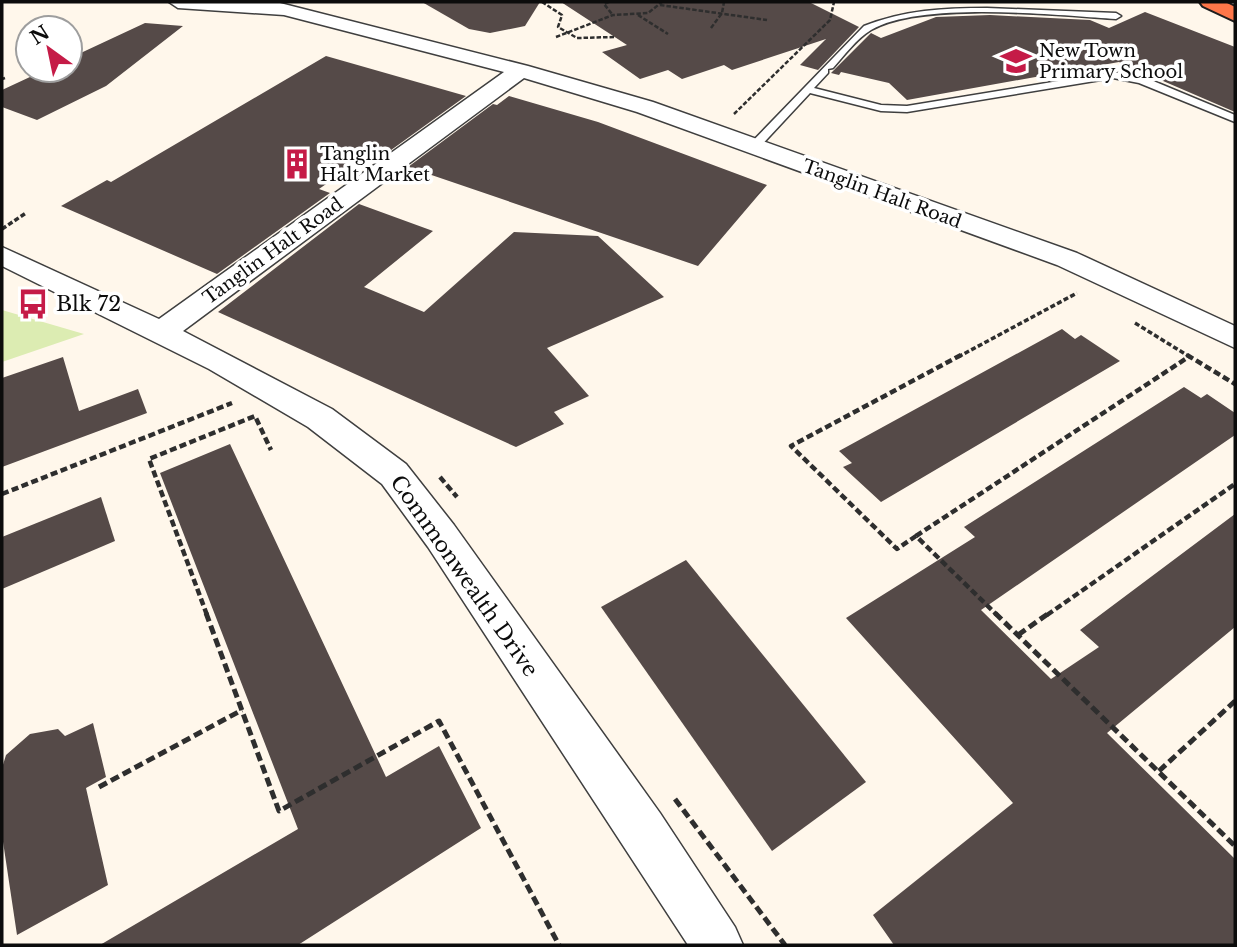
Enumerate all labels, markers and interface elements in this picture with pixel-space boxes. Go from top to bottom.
north arrow [14,14,84,84]
text: N [26,21,54,50]
place label: New Town Primary School [1039,40,1183,83]
school or university icon: New Town Primary School [999,44,1033,78]
place label: Tanglin Halt Market [320,143,430,186]
building icon: Tanglin Halt Market [280,147,314,181]
street label: Tanglin Halt Road [799,155,965,233]
street label: Tanglin Halt Road [199,193,347,309]
bus stop icon: Blk 72 [16,287,50,321]
place label: Blk 72 [56,291,121,317]
street label: Commonwealth Drive [385,470,543,682]

